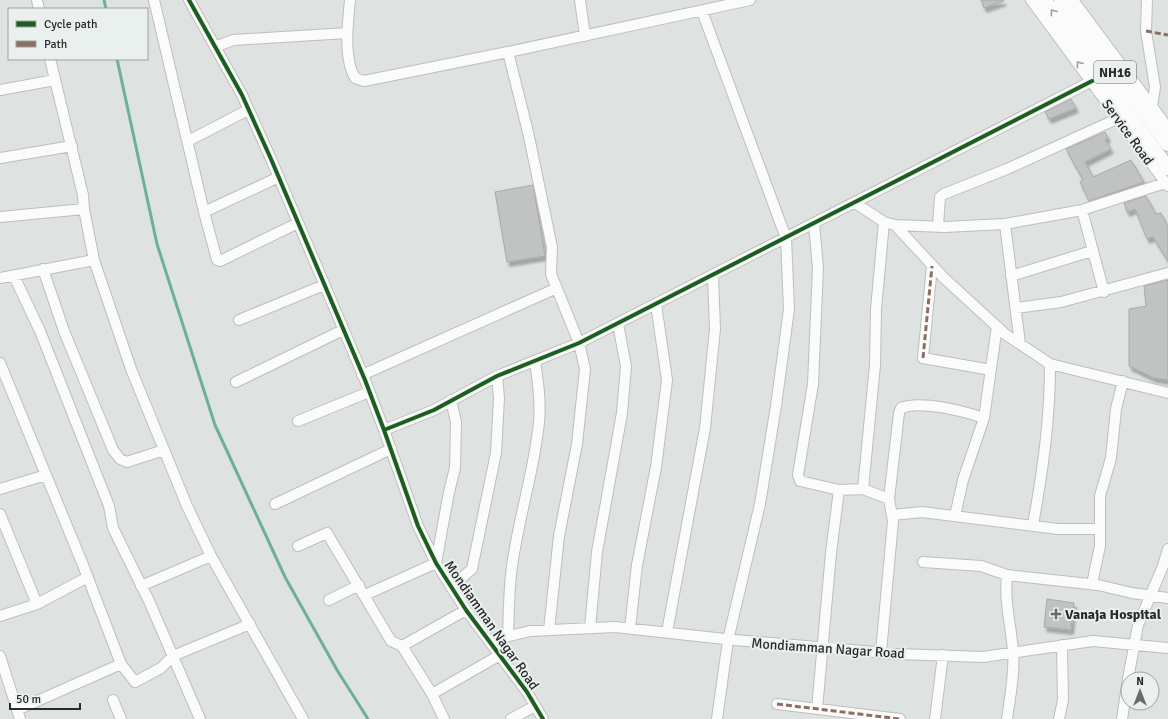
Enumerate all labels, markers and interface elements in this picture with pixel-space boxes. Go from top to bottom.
legend [8,8,148,60]
one-way arrow [1051,10,1058,17]
text: Cycle path [44,17,97,32]
text: Path [44,37,67,52]
road number: NH16 [1094,61,1136,83]
one-way arrow [1077,62,1084,69]
street label: Service Road [1098,96,1157,168]
street label: Mondiamman Nagar Road [441,557,543,693]
place label: Vanaja Hospital [1065,606,1162,623]
marker: Vanaja Hospital [1050,608,1062,620]
street label: Mondiamman Nagar Road [751,635,905,662]
north arrow [1120,671,1160,711]
text: N [1136,675,1144,688]
scale bar [10,685,80,711]
text: 50 m [16,692,41,707]

